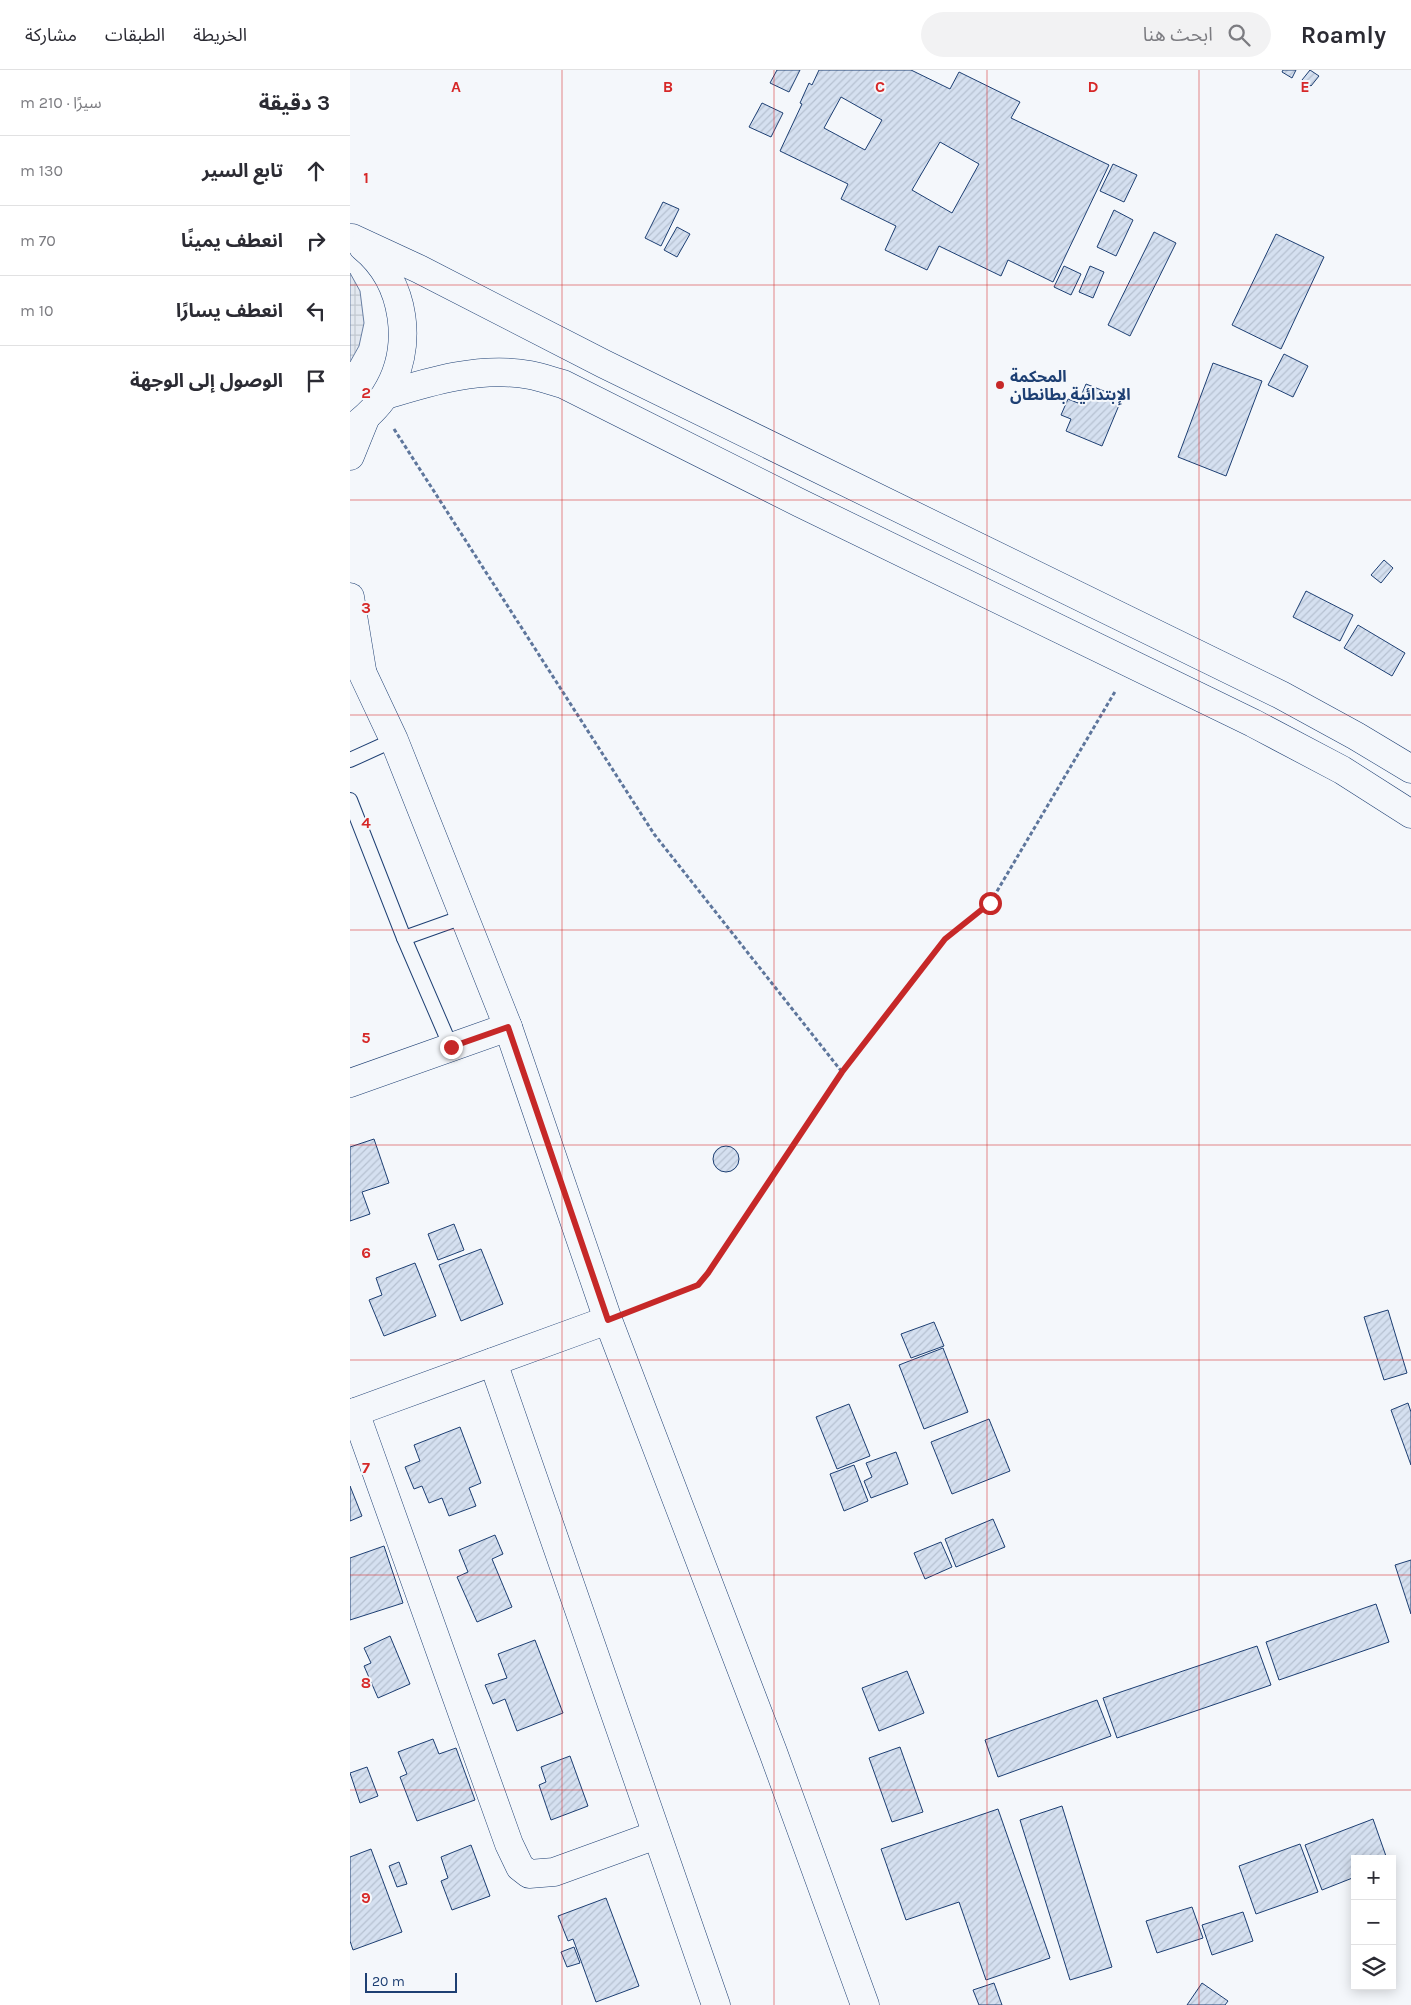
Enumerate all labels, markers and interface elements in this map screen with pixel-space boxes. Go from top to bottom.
search box [921,12,1271,57]
icon: search [1225,21,1253,49]
text: Roamly [1301,21,1386,49]
text: مشاركة [25,24,77,46]
text: الطبقات [105,24,165,46]
text: الخريطة [193,24,247,46]
text: ابحث هنا [1143,24,1213,46]
text: A [451,77,461,96]
text: B [663,77,673,96]
text: C [875,77,885,96]
text: D [1088,77,1099,96]
text: E [1300,77,1310,96]
text: 3 دقيقة [259,91,330,115]
text: سيرًا · 210 m [20,93,102,112]
icon: ahead [302,157,330,185]
text: تابع السير [202,160,283,182]
text: 130 m [20,161,63,180]
text: 1 [363,168,369,187]
icon: right [302,227,330,255]
text: انعطف يمينًا [181,230,283,252]
text: 70 m [20,231,56,250]
icon: left [302,297,330,325]
text: انعطف يسارًا [176,300,283,322]
text: 10 m [20,301,54,320]
icon: arrive [302,367,330,395]
place label: المحكمة الإبتدائية بطانطان [1010,367,1131,406]
text: الوصول إلى الوجهة [130,370,283,392]
marker: المحكمة الإبتدائية بطانطان [994,379,1006,391]
text: 2 [361,383,371,402]
text: 3 [361,598,371,617]
text: 4 [361,813,371,832]
route start [979,892,1002,915]
text: 5 [361,1028,371,1047]
route end [440,1036,463,1059]
text: 6 [361,1243,371,1262]
text: 7 [362,1458,370,1477]
text: 8 [361,1673,371,1692]
map controls [1351,1855,1396,1990]
button: + [1351,1855,1396,1900]
text: 9 [361,1888,371,1907]
button: − [1351,1900,1396,1945]
button: layers [1351,1945,1396,1990]
scale bar [365,1970,458,1993]
text: 20 m [372,1973,405,1990]

